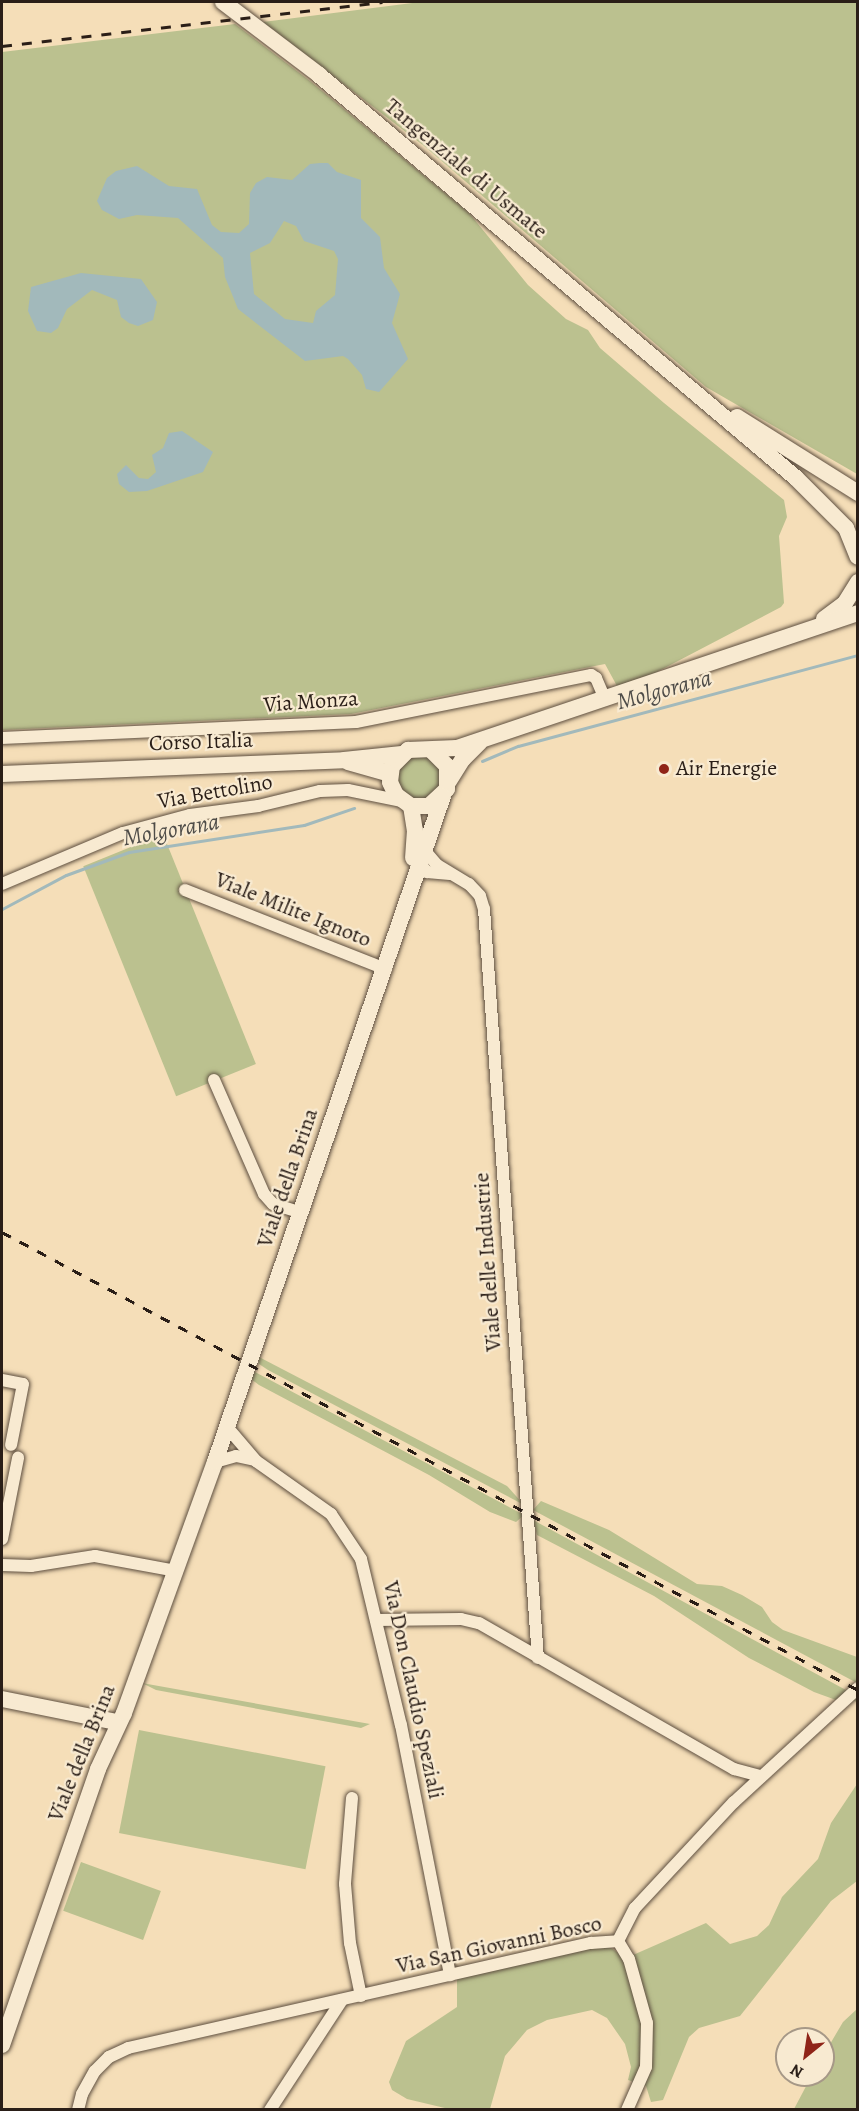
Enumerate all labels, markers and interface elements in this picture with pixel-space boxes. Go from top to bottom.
street label: Tangenziale di Usmate [379,93,553,245]
water label: Molgorana [613,664,715,716]
street label: Via Monza [263,686,359,718]
street label: Corso Italia [148,727,254,757]
place label: Air Energie [676,756,777,782]
marker: Air Energie [657,762,671,776]
street label: Via Bettolino [155,769,275,815]
water label: Molgorana [121,807,221,853]
street label: Viale Milite Ignoto [211,867,375,953]
street label: Viale della Brina [252,1105,324,1251]
street label: Viale delle Industrie [469,1172,507,1352]
street label: Via Don Claudio Speziali [377,1579,449,1801]
street label: Viale della Brina [43,1681,121,1825]
street label: Via San Giovanni Bosco [394,1910,604,1980]
north arrow [775,2027,835,2087]
text: N [786,2058,808,2083]

